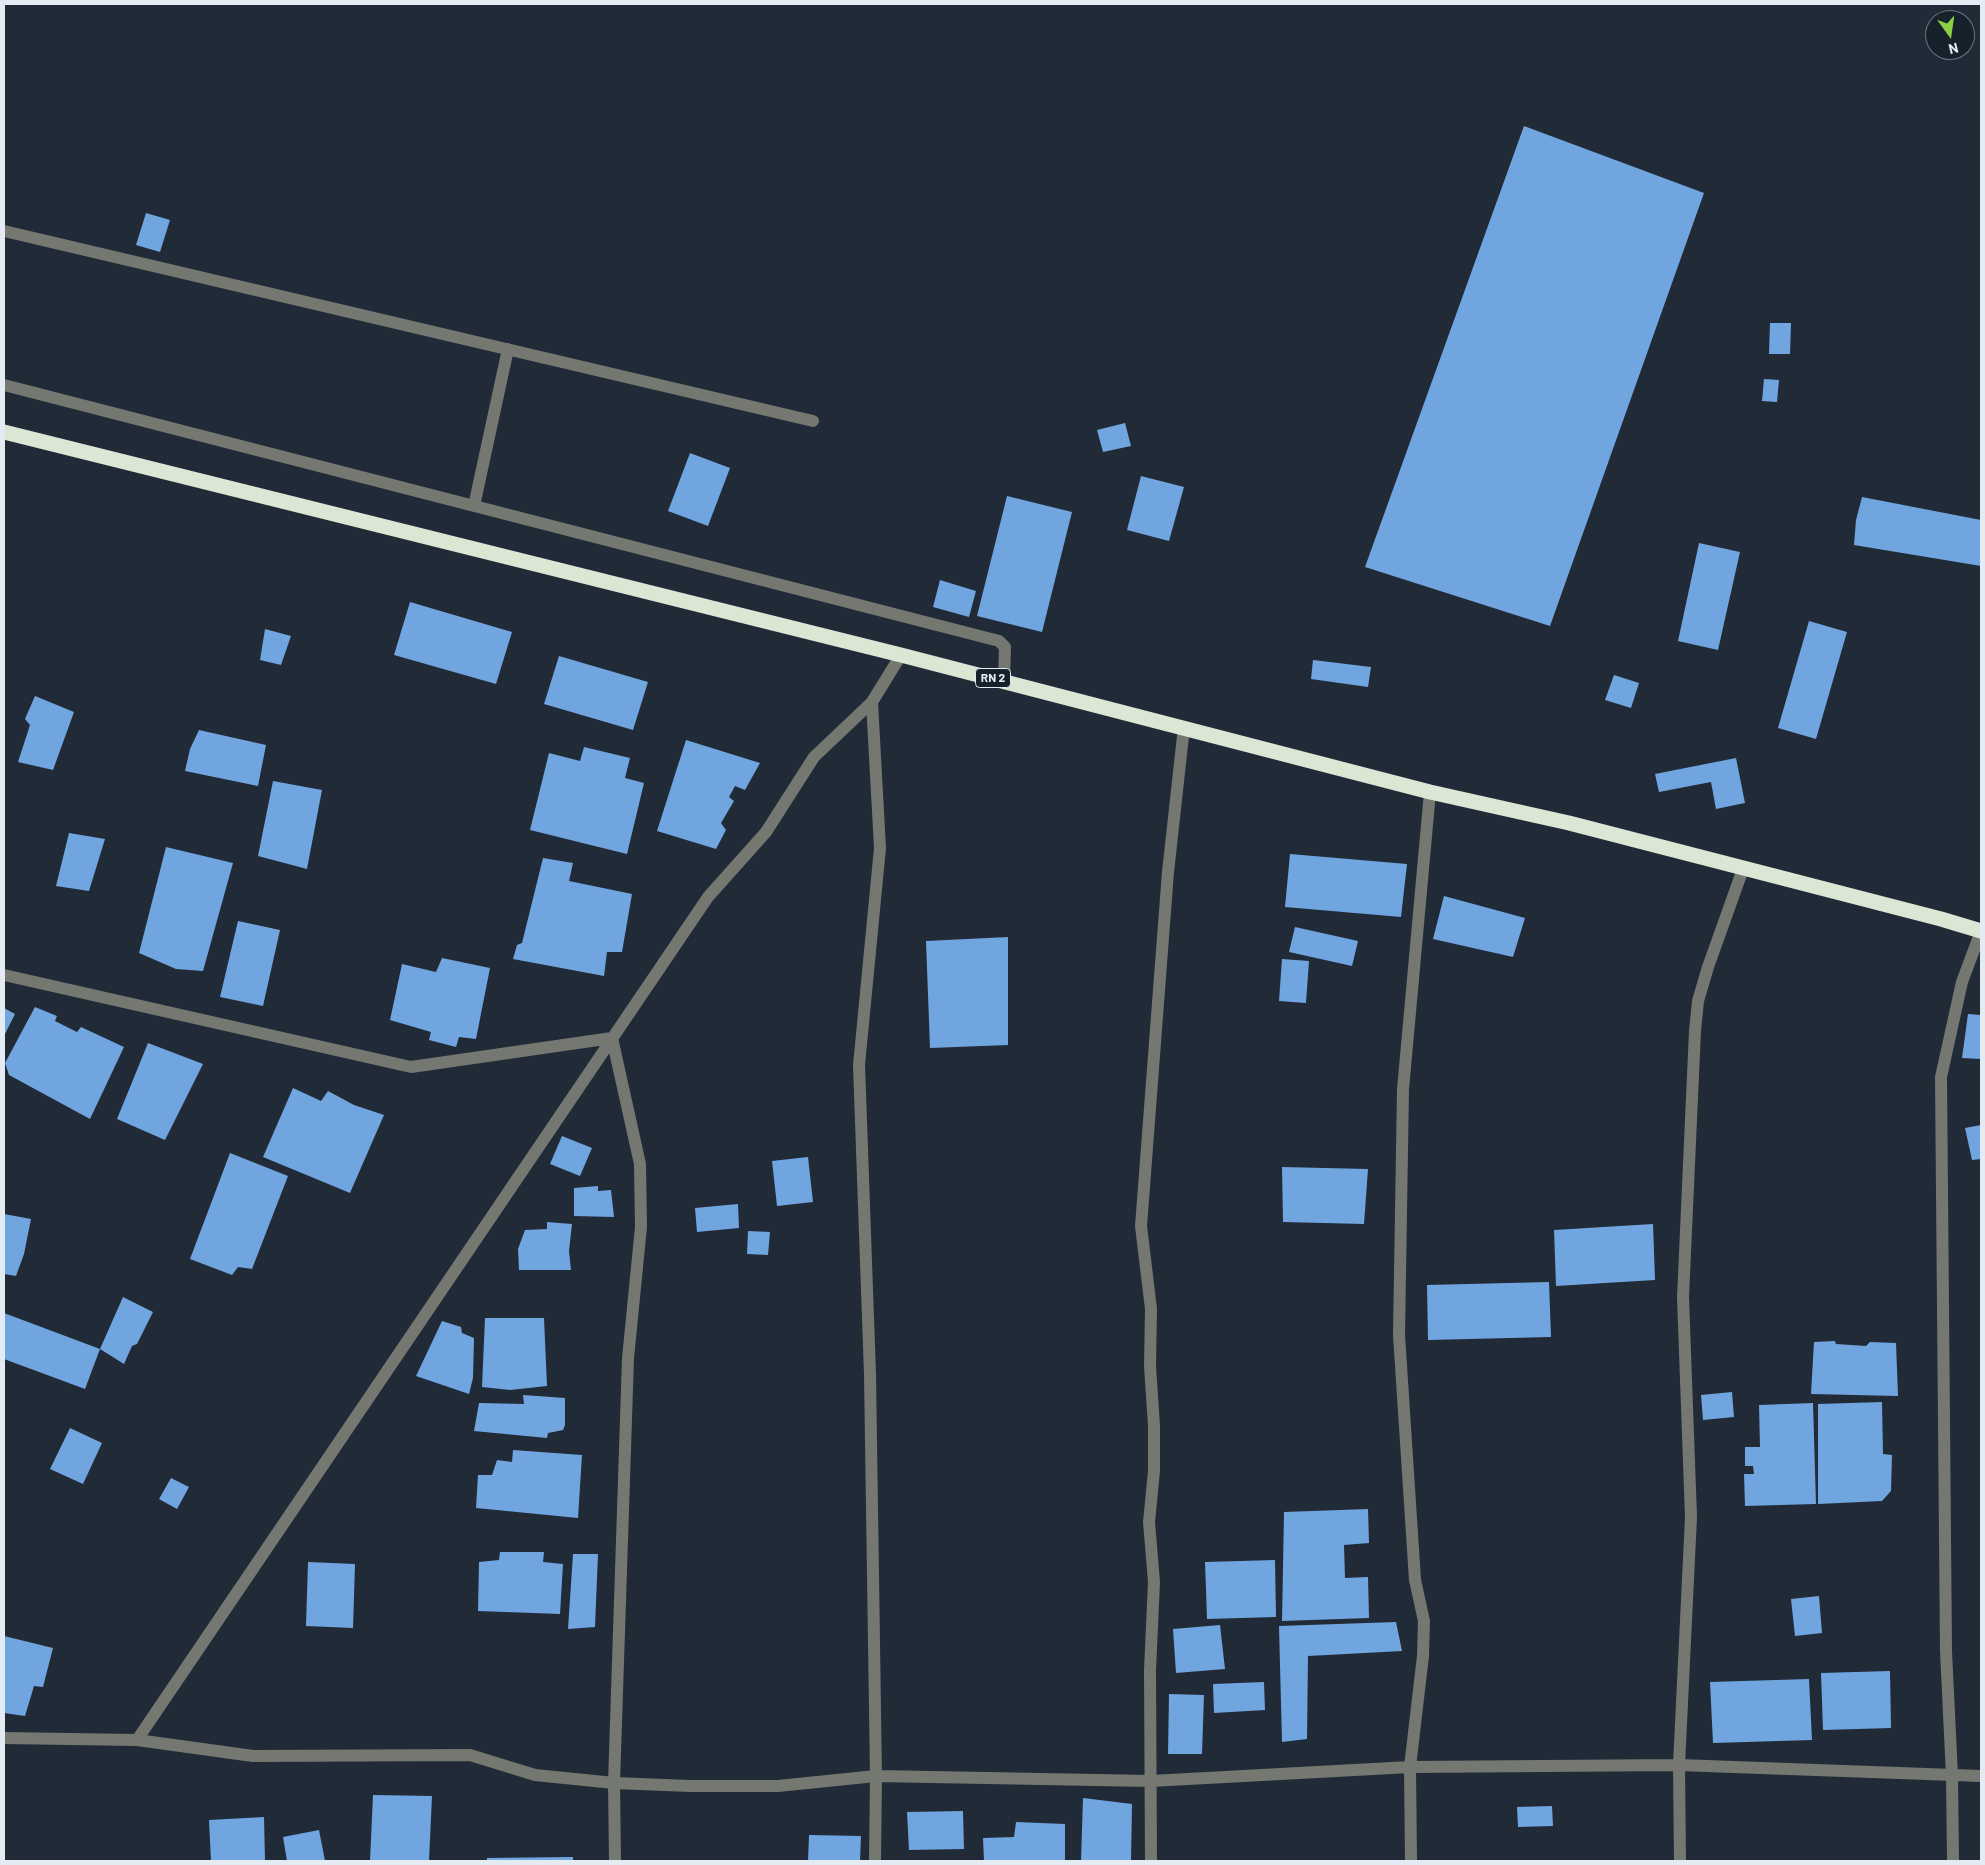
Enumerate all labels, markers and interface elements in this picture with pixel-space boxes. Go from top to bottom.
north arrow [1925,10,1975,60]
text: N [1947,40,1960,58]
road number: RN 2 [976,668,1010,688]

